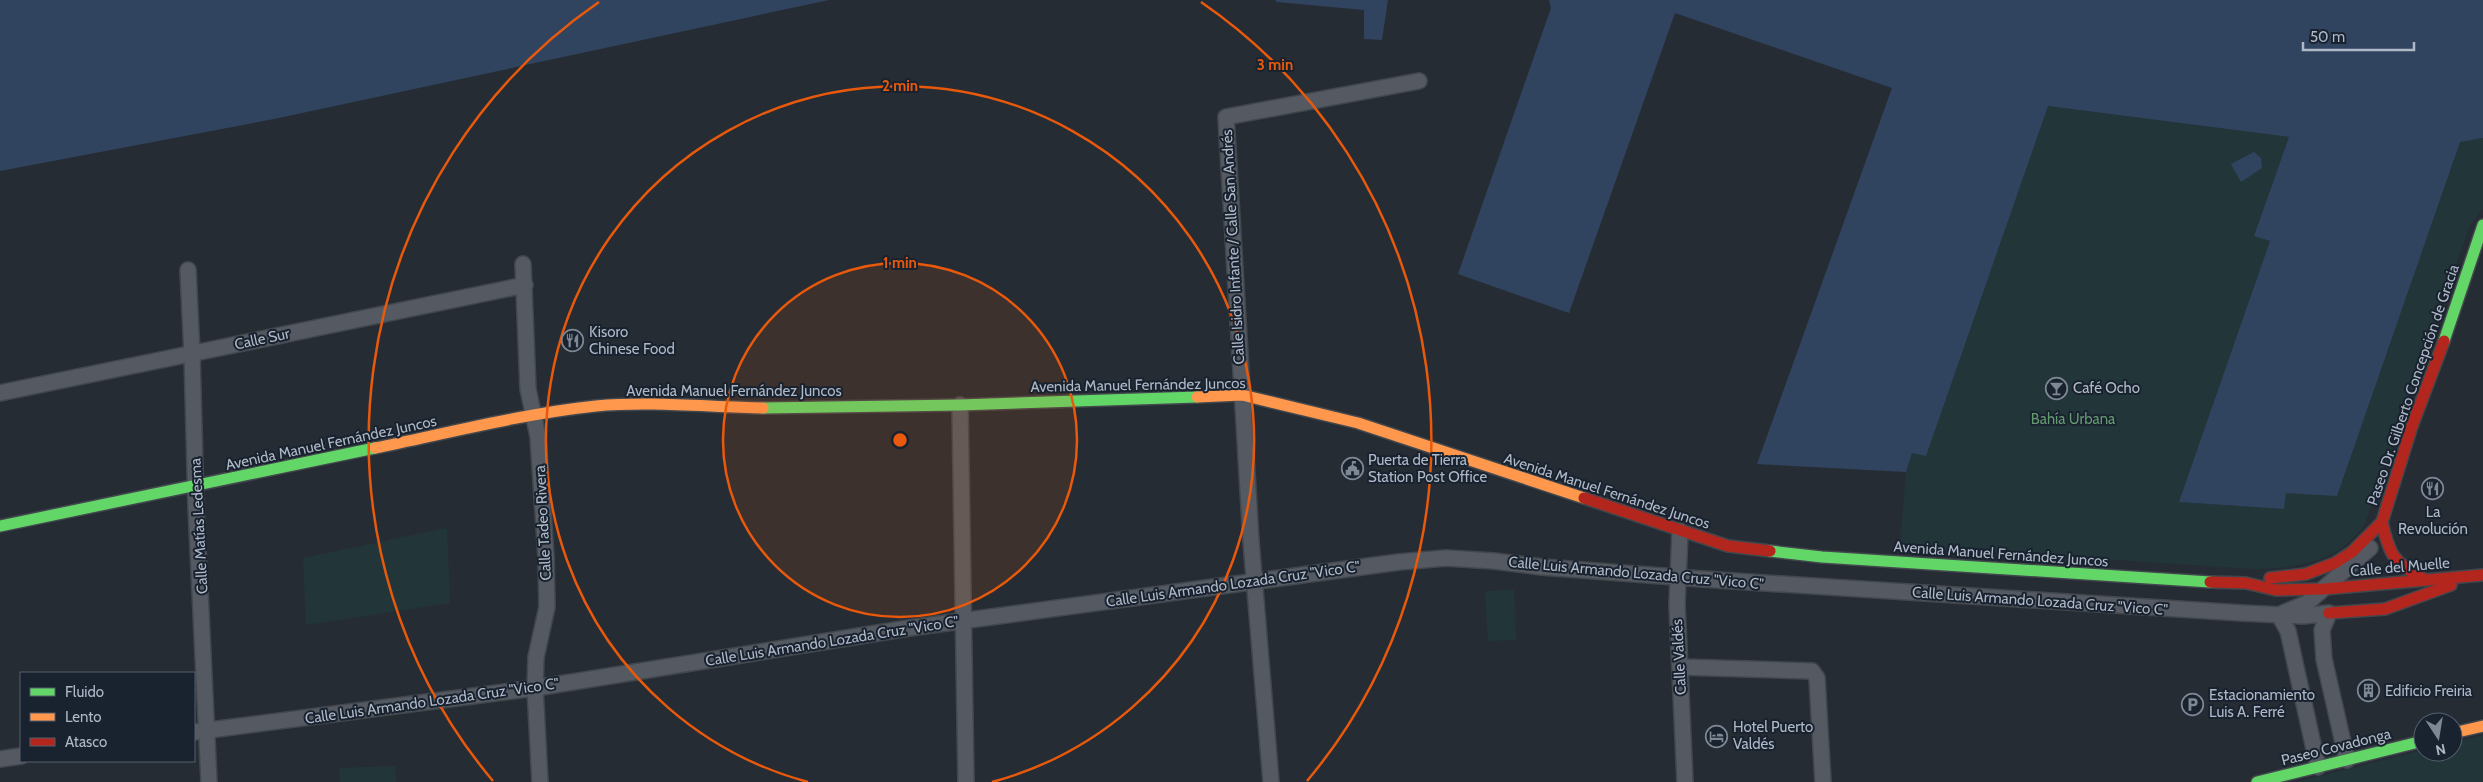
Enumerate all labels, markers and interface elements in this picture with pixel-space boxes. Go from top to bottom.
scale bar [2303,20,2414,52]
text: 50 m [2310,28,2345,46]
text: 3 min [1257,56,1293,74]
text: 2 min [882,77,918,95]
street label: Calle Isidro Infante / Calle San Andrés [1218,129,1248,365]
text: 1 min [883,254,917,272]
street label: Paseo Dr. Gilberto Concepción de Gracia [2363,261,2463,508]
place label: Kisoro Chinese Food [589,323,675,358]
street label: Calle Sur [233,324,291,354]
restaurant icon: Kisoro Chinese Food [561,329,585,353]
street label: Avenida Manuel Fernández Juncos [1030,374,1246,396]
bar icon: Café Ocho [2045,376,2069,400]
place label: Café Ocho [2073,379,2140,397]
street label: Avenida Manuel Fernández Juncos [626,382,842,400]
park label: Bahía Urbana [2031,410,2116,428]
street label: Avenida Manuel Fernández Juncos [224,412,438,474]
centre of rings [891,431,909,449]
street label: Avenida Manuel Fernández Juncos [1502,449,1712,533]
place label: Puerta de Tierra Station Post Office [1368,451,1487,486]
street label: Calle Matías Ledesma [186,457,212,595]
public building icon: Puerta de Tierra Station Post Office [1340,457,1364,481]
street label: Calle Tadeo Rivera [531,464,555,581]
restaurant icon: La Revolución [2421,477,2445,501]
place label: La Revolución [2398,503,2468,538]
street label: Avenida Manuel Fernández Juncos [1893,538,2109,570]
street label: Calle Luis Armando Lozada Cruz "Vico C" [1508,553,1765,593]
street label: Calle del Muelle [2350,554,2451,580]
street label: Calle Luis Armando Lozada Cruz "Vico C" [1105,557,1361,611]
street label: Calle Luis Armando Lozada Cruz "Vico C" [1912,583,2169,619]
street label: Calle Luis Armando Lozada Cruz "Vico C" [704,612,960,670]
street label: Calle Valdés [1668,619,1690,695]
legend [20,672,195,762]
street label: Calle Luis Armando Lozada Cruz "Vico C" [304,674,560,728]
building icon: Edificio Freiria [2357,679,2381,703]
place label: Edificio Freiria [2385,682,2473,700]
text: Fluido [65,683,104,701]
place label: Estacionamiento Luis A. Ferré [2209,686,2315,721]
parking icon: Estacionamiento Luis A. Ferré [2181,692,2205,716]
text: Lento [65,708,102,726]
north arrow [2413,712,2463,762]
place label: Hotel Puerto Valdés [1733,718,1813,753]
hotel icon: Hotel Puerto Valdés [1705,724,1729,748]
street label: Paseo Covadonga [2279,724,2393,769]
text: Atasco [65,733,107,751]
text: N [2434,740,2447,760]

